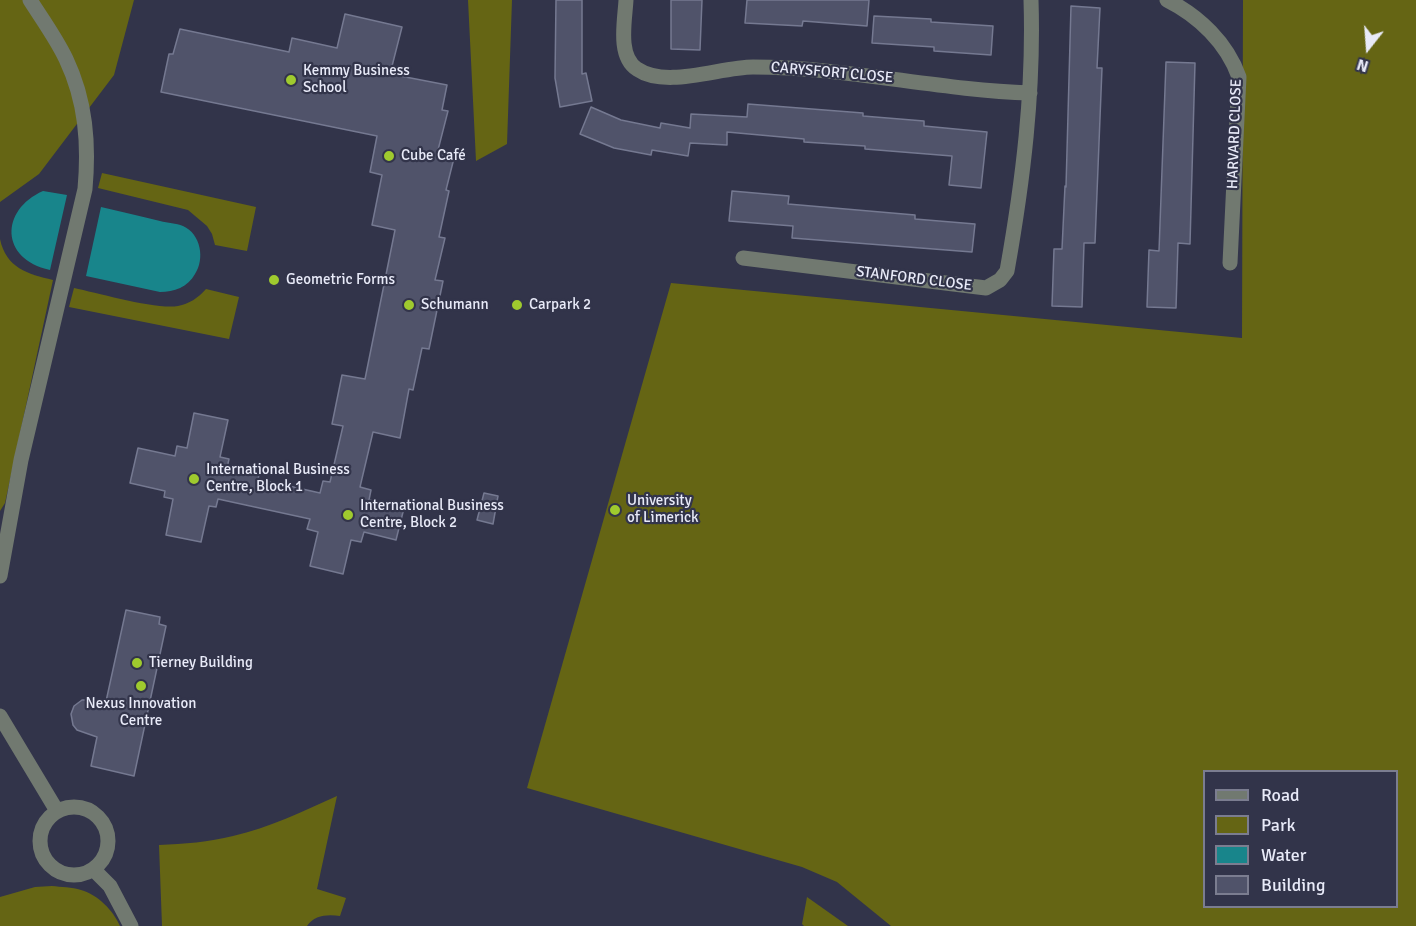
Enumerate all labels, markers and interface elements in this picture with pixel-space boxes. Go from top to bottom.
north arrow [1338,18,1398,78]
text: N [1354,54,1371,76]
street label: CARYSFORT CLOSE [770,59,894,87]
place label: Kemmy Business School [303,62,410,97]
marker: Kemmy Business School [284,73,298,87]
street label: HARVARD CLOSE [1224,79,1246,189]
place label: Cube Café [401,147,466,165]
marker: Cube Café [382,149,396,163]
street label: STANFORD CLOSE [855,263,973,295]
place label: Geometric Forms [286,271,395,289]
marker: Geometric Forms [267,273,281,287]
place label: Schumann [421,296,489,314]
place label: Carpark 2 [529,296,591,314]
marker: Schumann [402,298,416,312]
marker: Carpark 2 [510,298,524,312]
place label: International Business Centre, Block 1 [206,461,350,496]
marker: International Business Centre, Block 1 [187,472,201,486]
place label: University of Limerick [627,492,699,527]
place label: International Business Centre, Block 2 [360,497,504,532]
marker: University of Limerick [608,503,622,517]
marker: International Business Centre, Block 2 [341,508,355,522]
place label: Tierney Building [149,654,253,672]
marker: Tierney Building [130,656,144,670]
marker: Nexus Innovation Centre [134,679,148,693]
place label: Nexus Innovation Centre [86,695,196,730]
legend [1203,770,1398,908]
text: Road [1261,784,1300,806]
text: Park [1261,814,1296,836]
text: Water [1261,844,1306,866]
text: Building [1261,874,1325,896]

